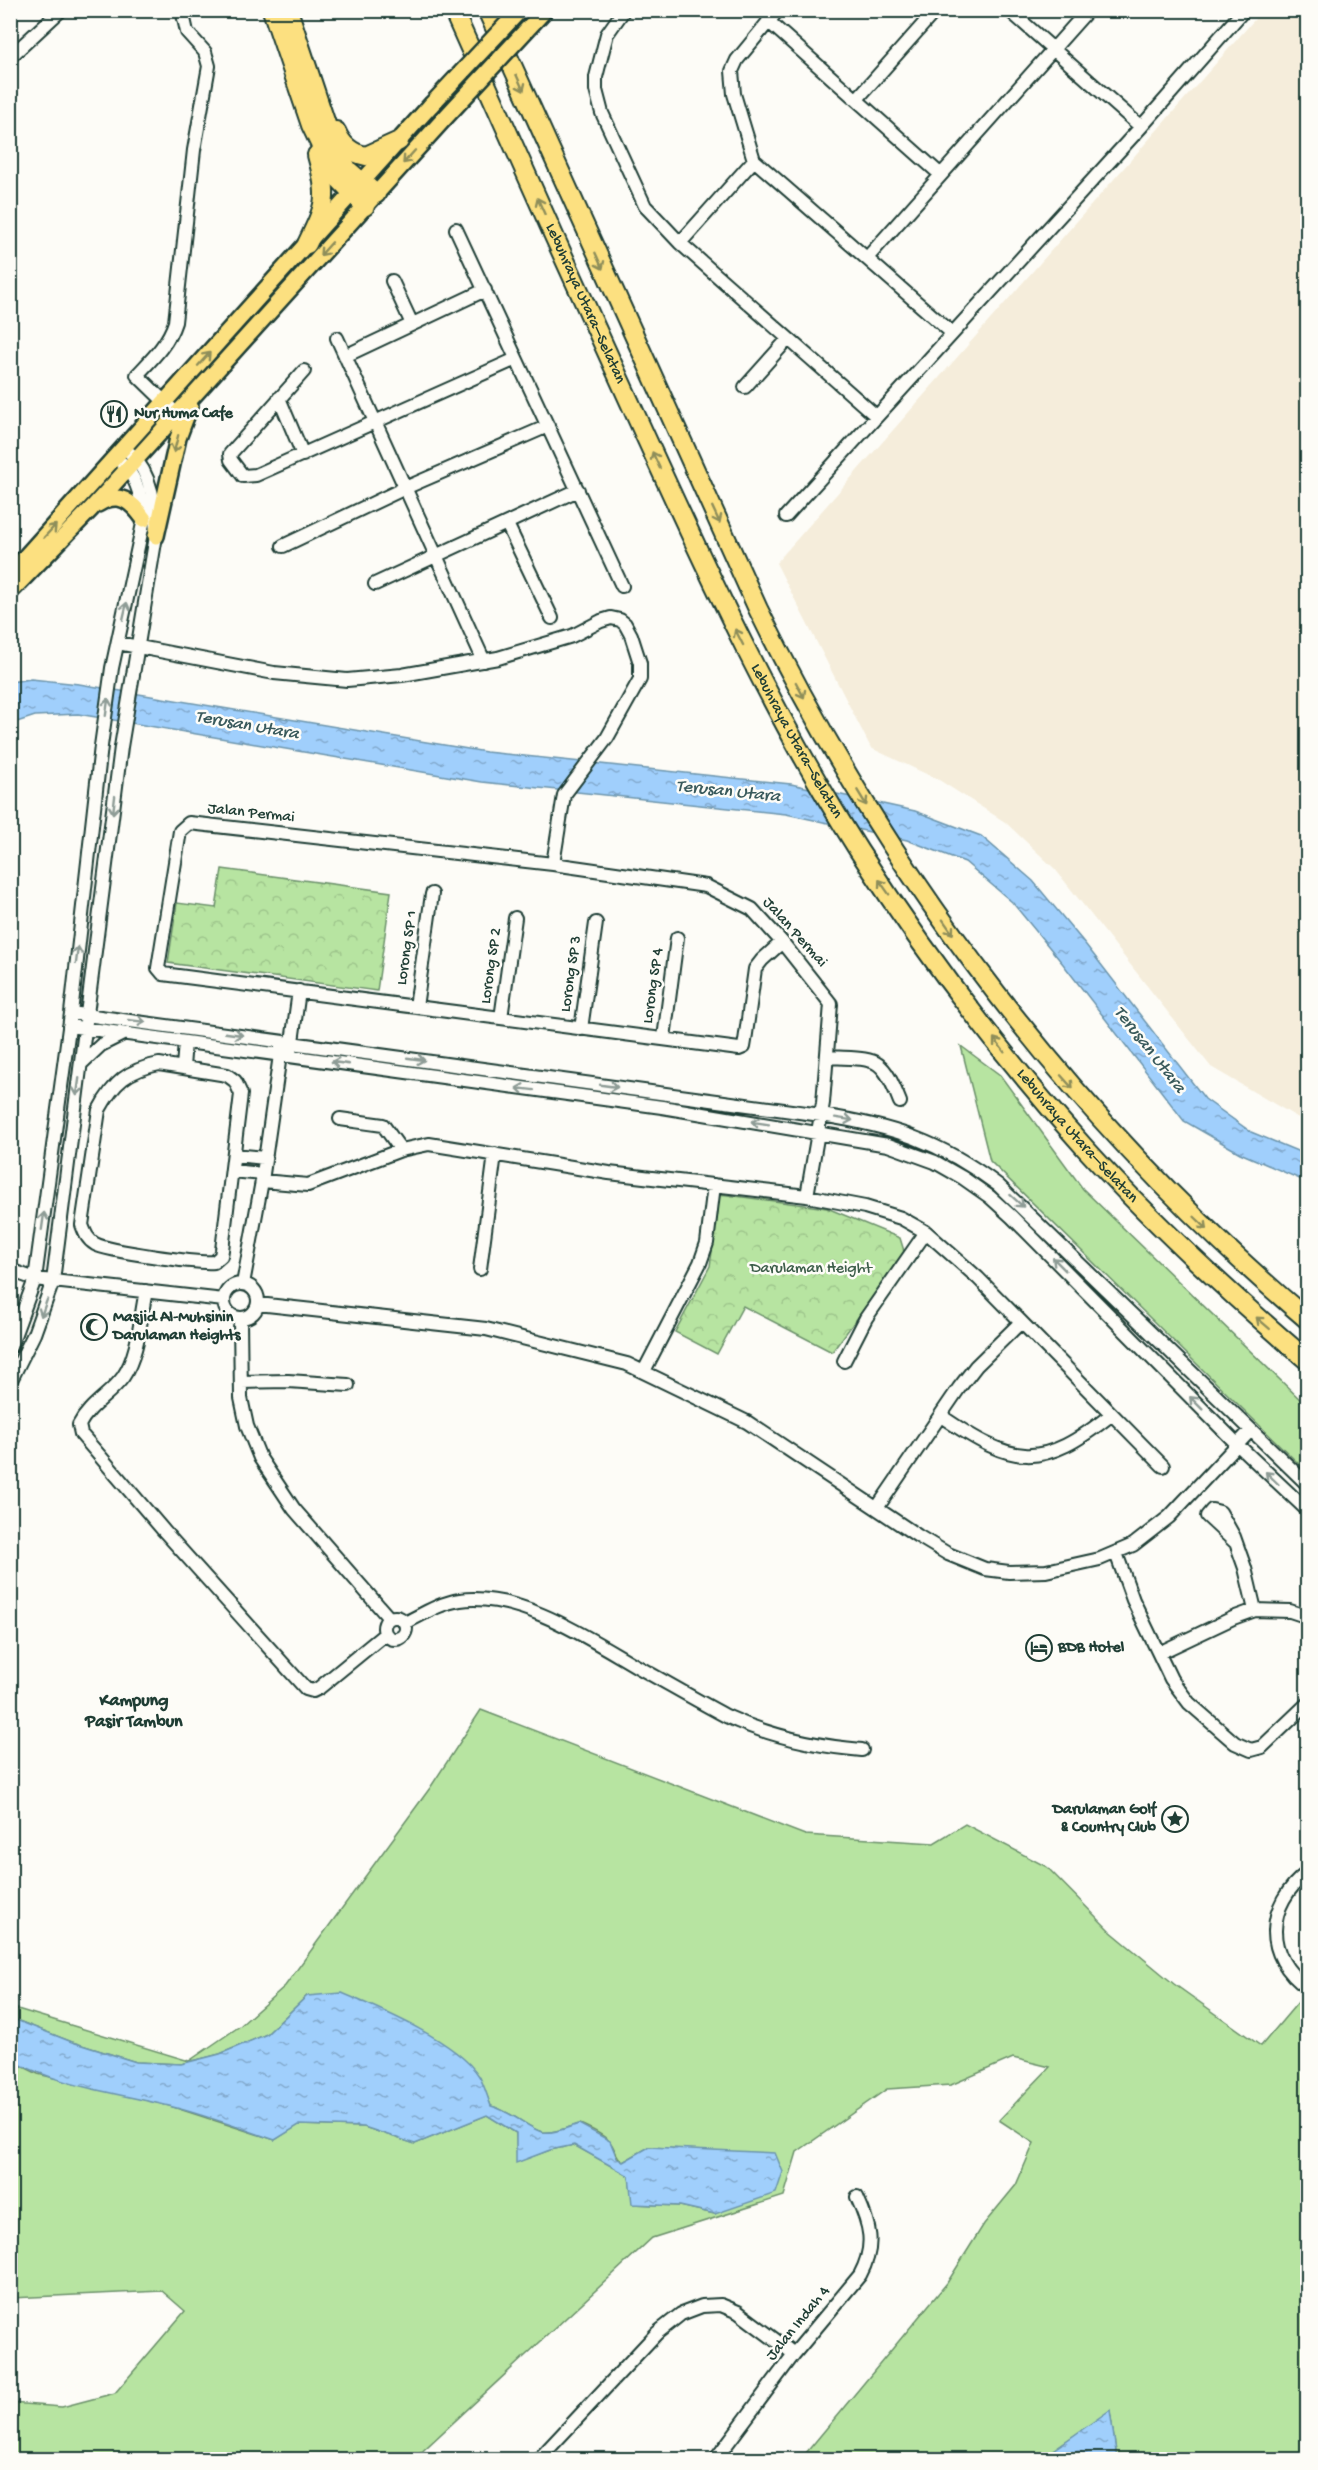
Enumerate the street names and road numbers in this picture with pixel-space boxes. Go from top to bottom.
street label: Lebuhraya Utara–Selatan [540,221,630,387]
street label: Lebuhraya Utara–Selatan [746,661,847,823]
street label: Jalan Permai [206,800,296,828]
street label: Jalan Permai [758,894,830,972]
street label: Lorong SP 1 [393,909,423,987]
street label: Lorong SP 2 [477,927,507,1005]
street label: Lorong SP 3 [557,935,587,1013]
street label: Lorong SP 4 [639,947,669,1025]
street label: Lebuhraya Utara–Selatan [1012,1065,1142,1208]
street label: Jalan Indah 4 [763,2282,835,2365]

